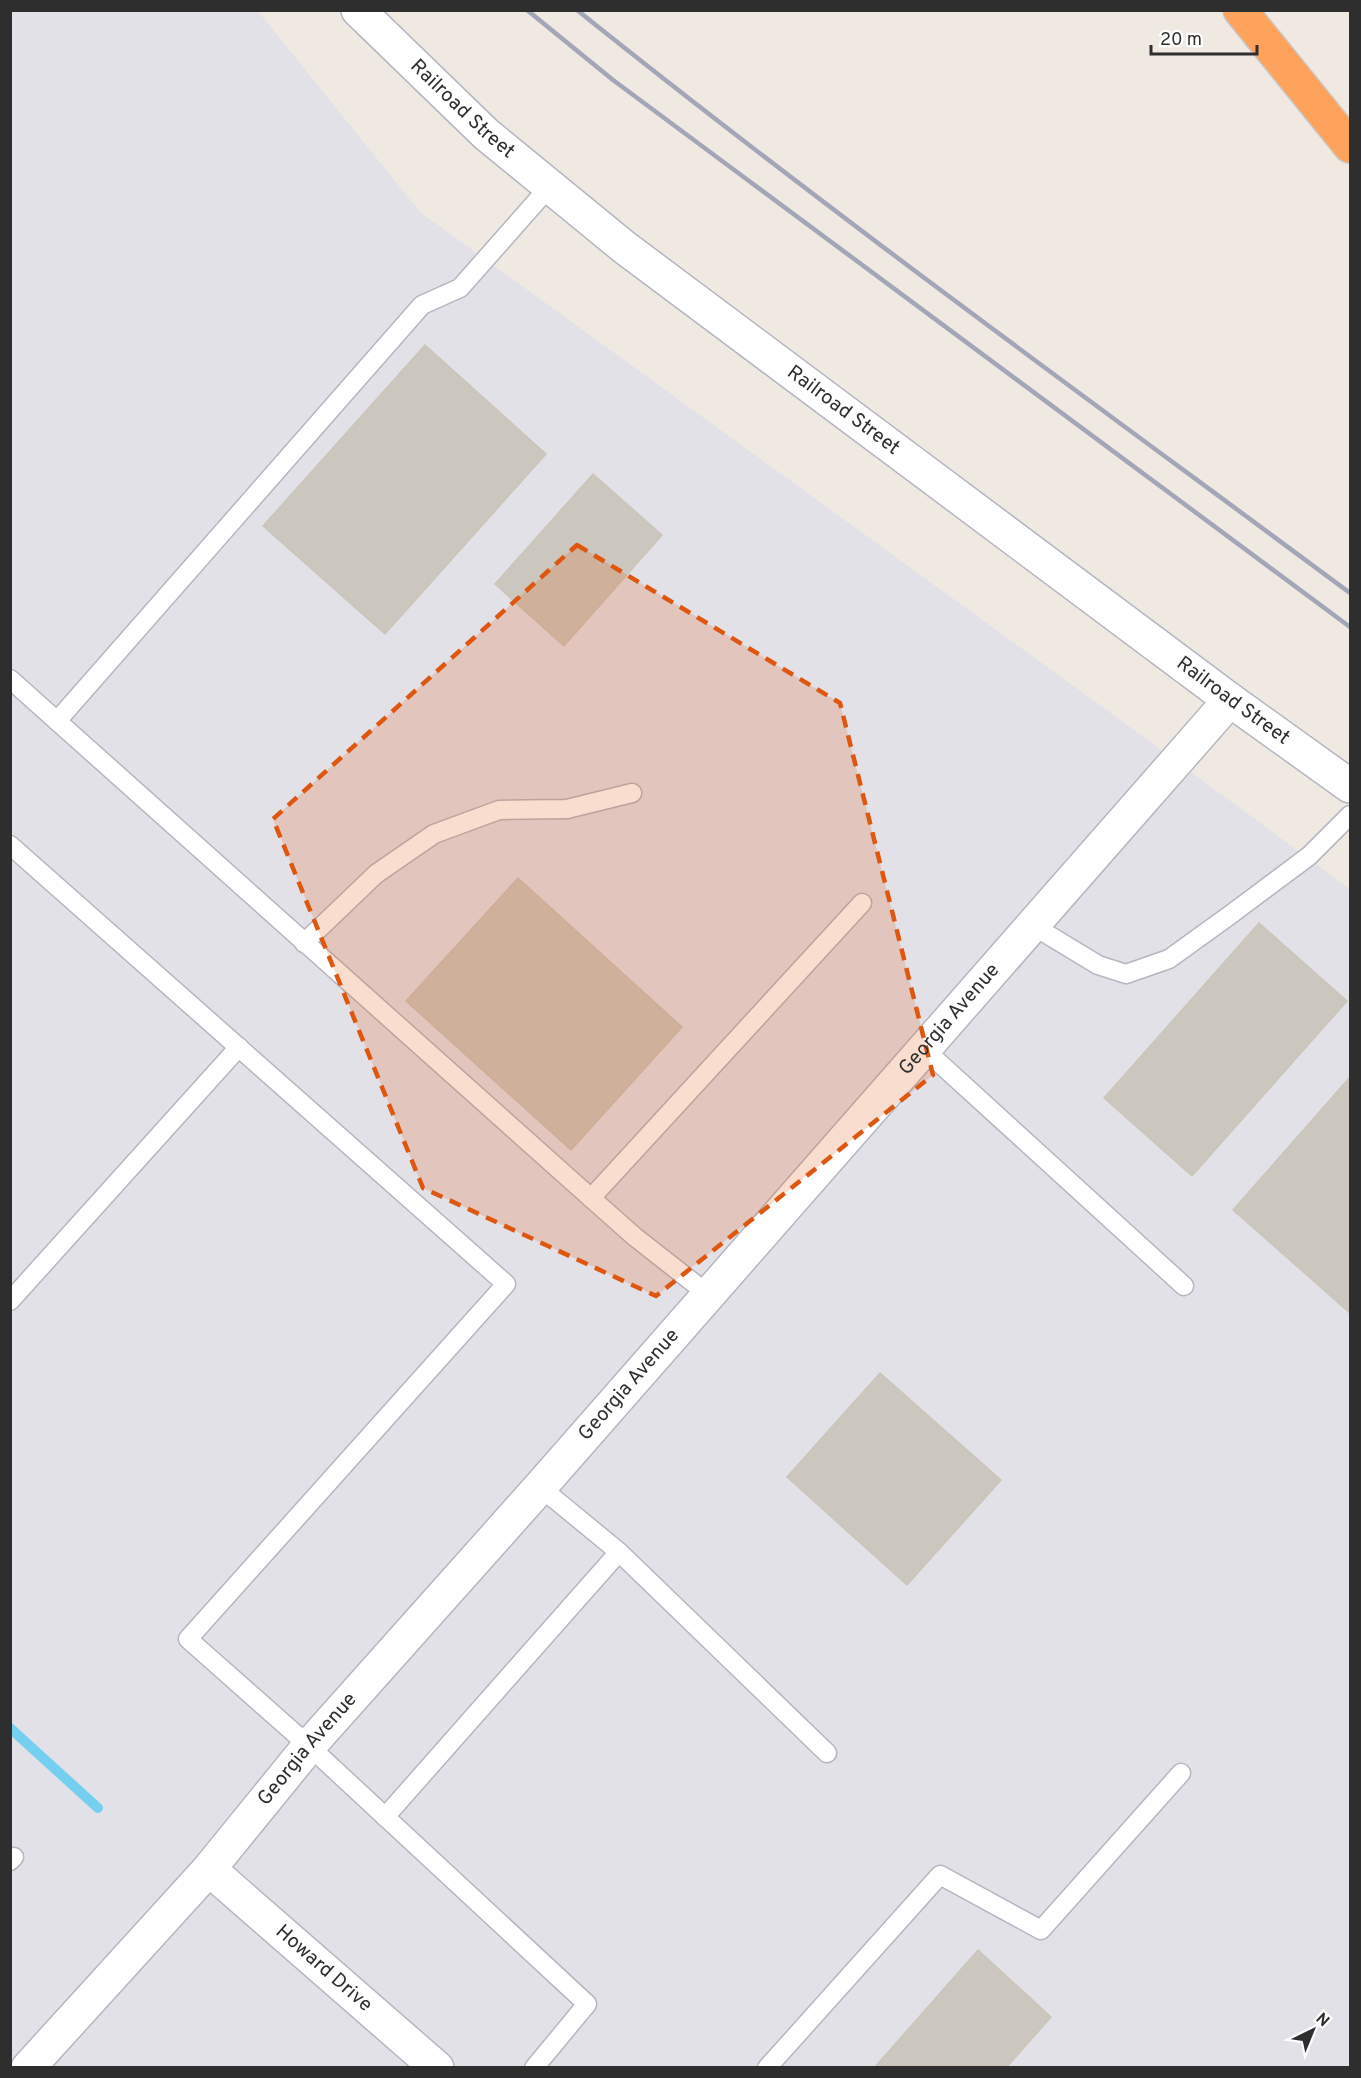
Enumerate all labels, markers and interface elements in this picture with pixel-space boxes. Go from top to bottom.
scale bar [1151,18,1258,56]
text: 20 m [1160,29,1202,52]
street label: Railroad Street [404,54,520,165]
street label: Railroad Street [781,360,905,461]
street label: Railroad Street [1171,651,1295,751]
street label: Georgia Avenue [893,958,1006,1081]
street label: Georgia Avenue [573,1324,686,1447]
street label: Georgia Avenue [252,1687,363,1812]
street label: Howard Drive [270,1920,377,2018]
north arrow [1283,2000,1343,2060]
text: N [1311,2009,1333,2032]

